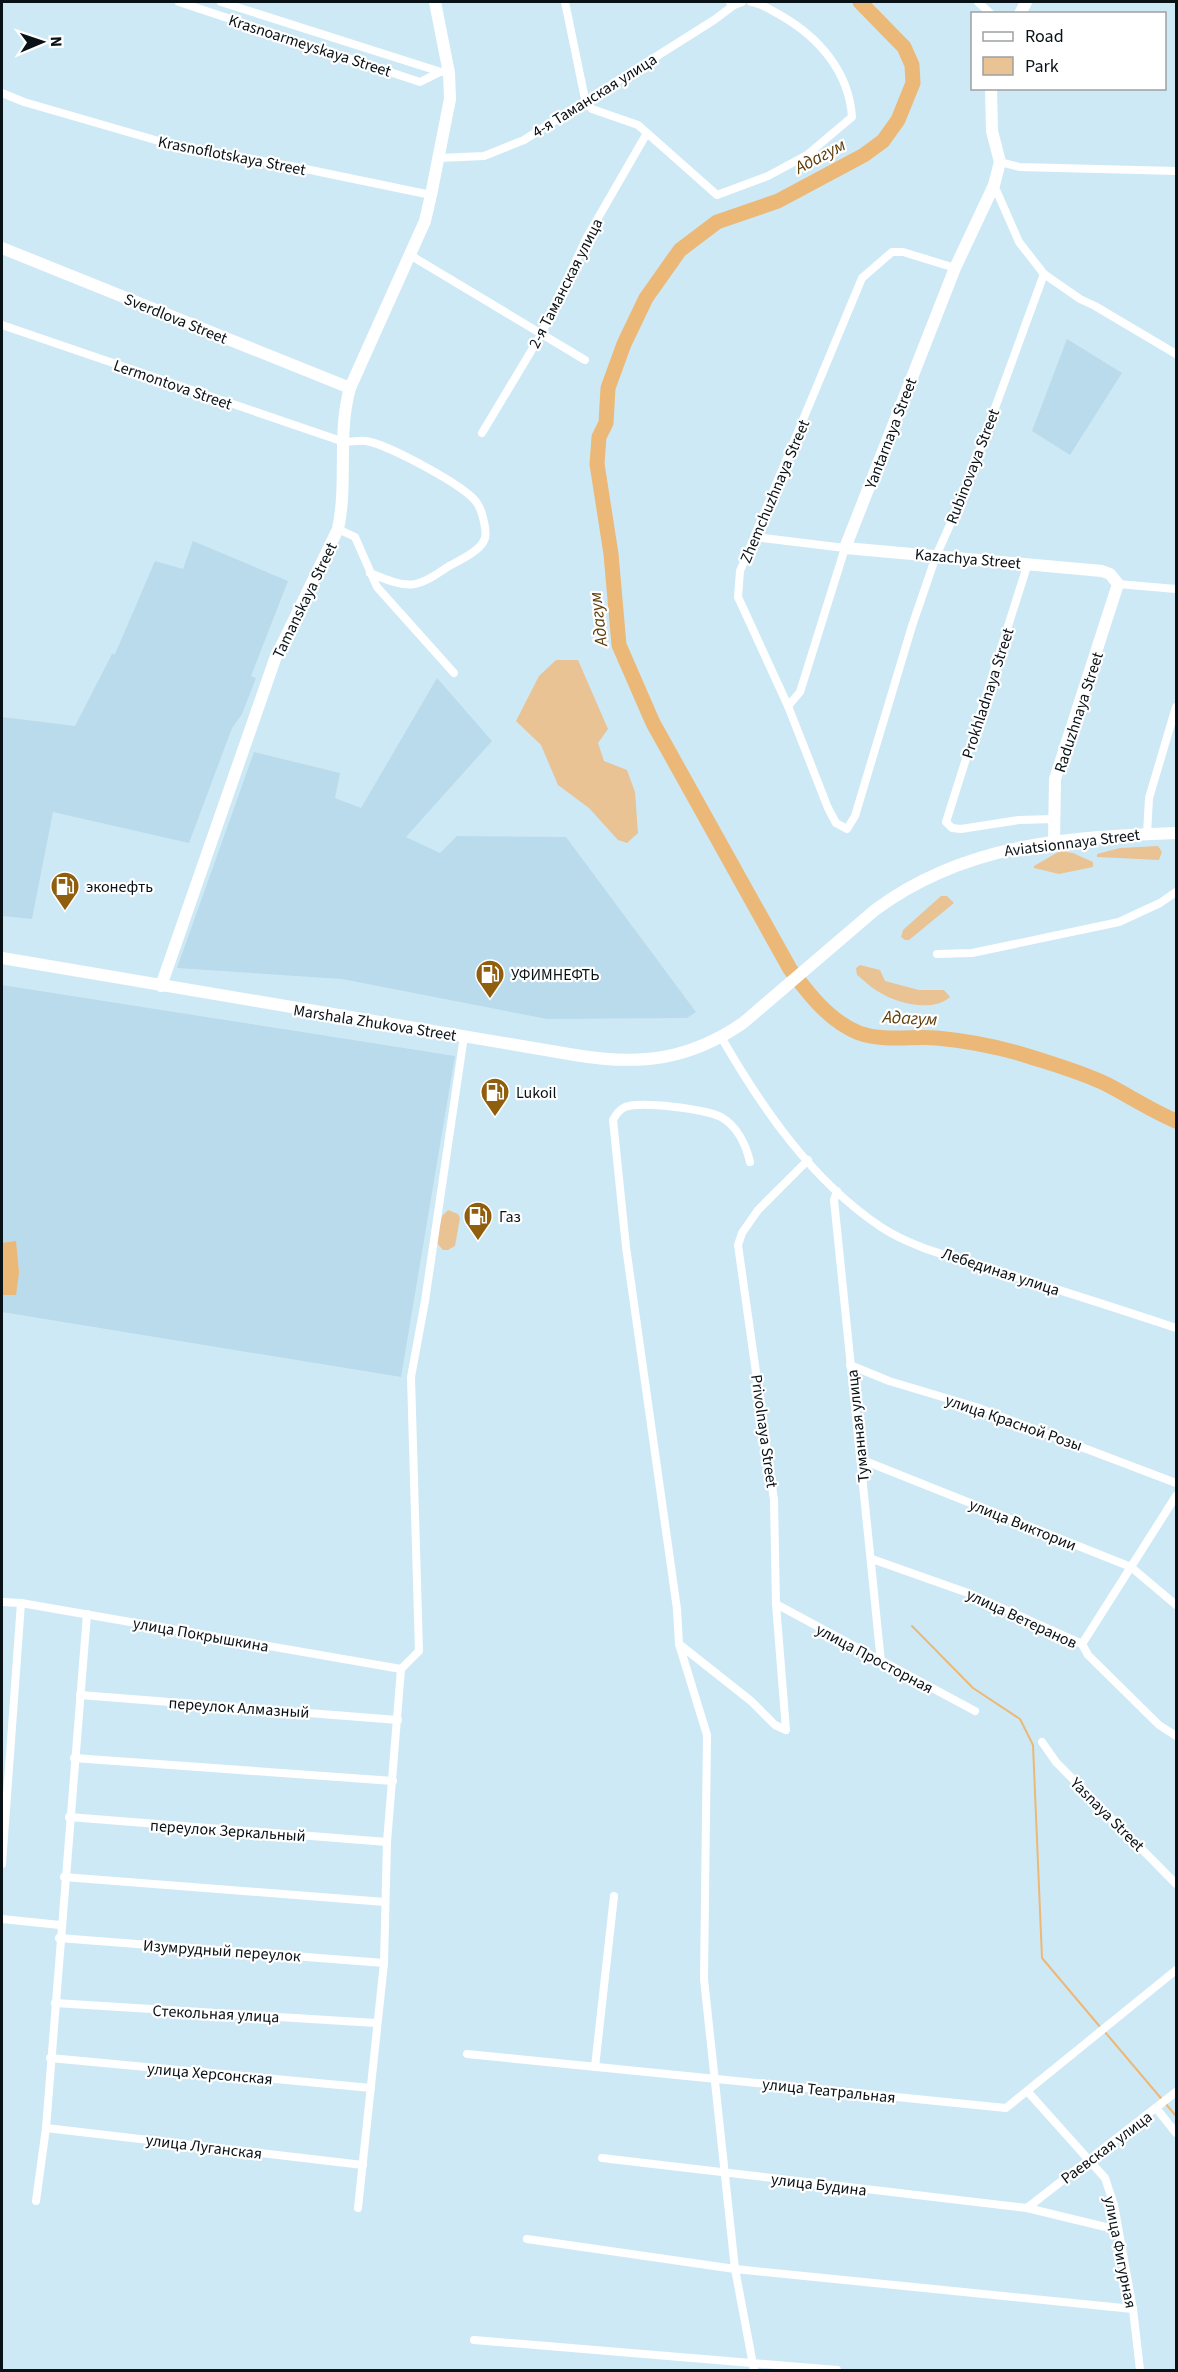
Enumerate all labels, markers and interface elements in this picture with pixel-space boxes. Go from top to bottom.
street label: Krasnoarmeyskaya Street [226,9,394,83]
north arrow [12,12,72,72]
legend [971,12,1166,90]
text: Road [1025,24,1064,49]
text: N [45,36,67,47]
street label: 4-я Таманская улица [528,49,661,143]
text: Park [1025,54,1059,79]
street label: Krasnoflotskaya Street [156,131,308,181]
water label: Адагум [789,133,850,181]
street label: 2-я Таманская улица [524,215,608,352]
street label: Sverdlova Street [121,288,231,350]
street label: Lermontova Street [110,354,235,416]
street label: Yantarnaya Street [859,374,922,493]
street label: Rubinovaya Street [941,405,1005,527]
street label: Zhemchuzhnaya Street [735,416,815,567]
street label: Tamanskaya Street [267,538,343,662]
street label: Kazachya Street [914,543,1022,575]
water label: Адагум [583,590,614,649]
street label: Prokhladnaya Street [956,625,1020,761]
street label: Raduzhnaya Street [1049,649,1109,775]
street label: Aviatsionnaya Street [1003,824,1142,862]
fuel station icon: эконефть [49,870,81,912]
place label: эконефть [86,876,153,898]
fuel station icon: УФИМНЕФТЬ [474,958,506,1000]
place label: УФИМНЕФТЬ [511,964,599,986]
street label: Marshala Zhukova Street [292,999,459,1047]
water label: Адагум [881,1005,938,1032]
fuel station icon: Lukoil [479,1076,511,1118]
place label: Lukoil [516,1082,557,1104]
fuel station icon: Газ [462,1200,494,1242]
place label: Газ [499,1206,521,1228]
street label: Лебединая улица [939,1243,1062,1301]
street label: Туманная улица [841,1368,875,1483]
street label: Privolnaya Street [745,1373,783,1490]
street label: улица Красной Розы [942,1389,1085,1457]
street label: улица Виктории [966,1493,1080,1556]
street label: улица Ветеранов [963,1584,1081,1654]
street label: улица Покрышкина [131,1612,271,1658]
street label: улица Просторная [812,1619,937,1699]
street label: переулок Алмазный [168,1692,310,1724]
street label: Yasnaya Street [1065,1772,1150,1857]
street label: переулок Зеркальный [149,1815,306,1847]
street label: Изумрудный переулок [142,1935,302,1967]
street label: Стекольная улица [152,2000,280,2028]
street label: улица Херсонская [146,2058,274,2090]
street label: улица Театральная [761,2073,897,2109]
street label: Раевская улица [1056,2106,1157,2189]
street label: улица Луганская [144,2129,263,2165]
street label: улица Будина [770,2168,868,2202]
street label: улица Фигурная [1098,2194,1142,2310]

